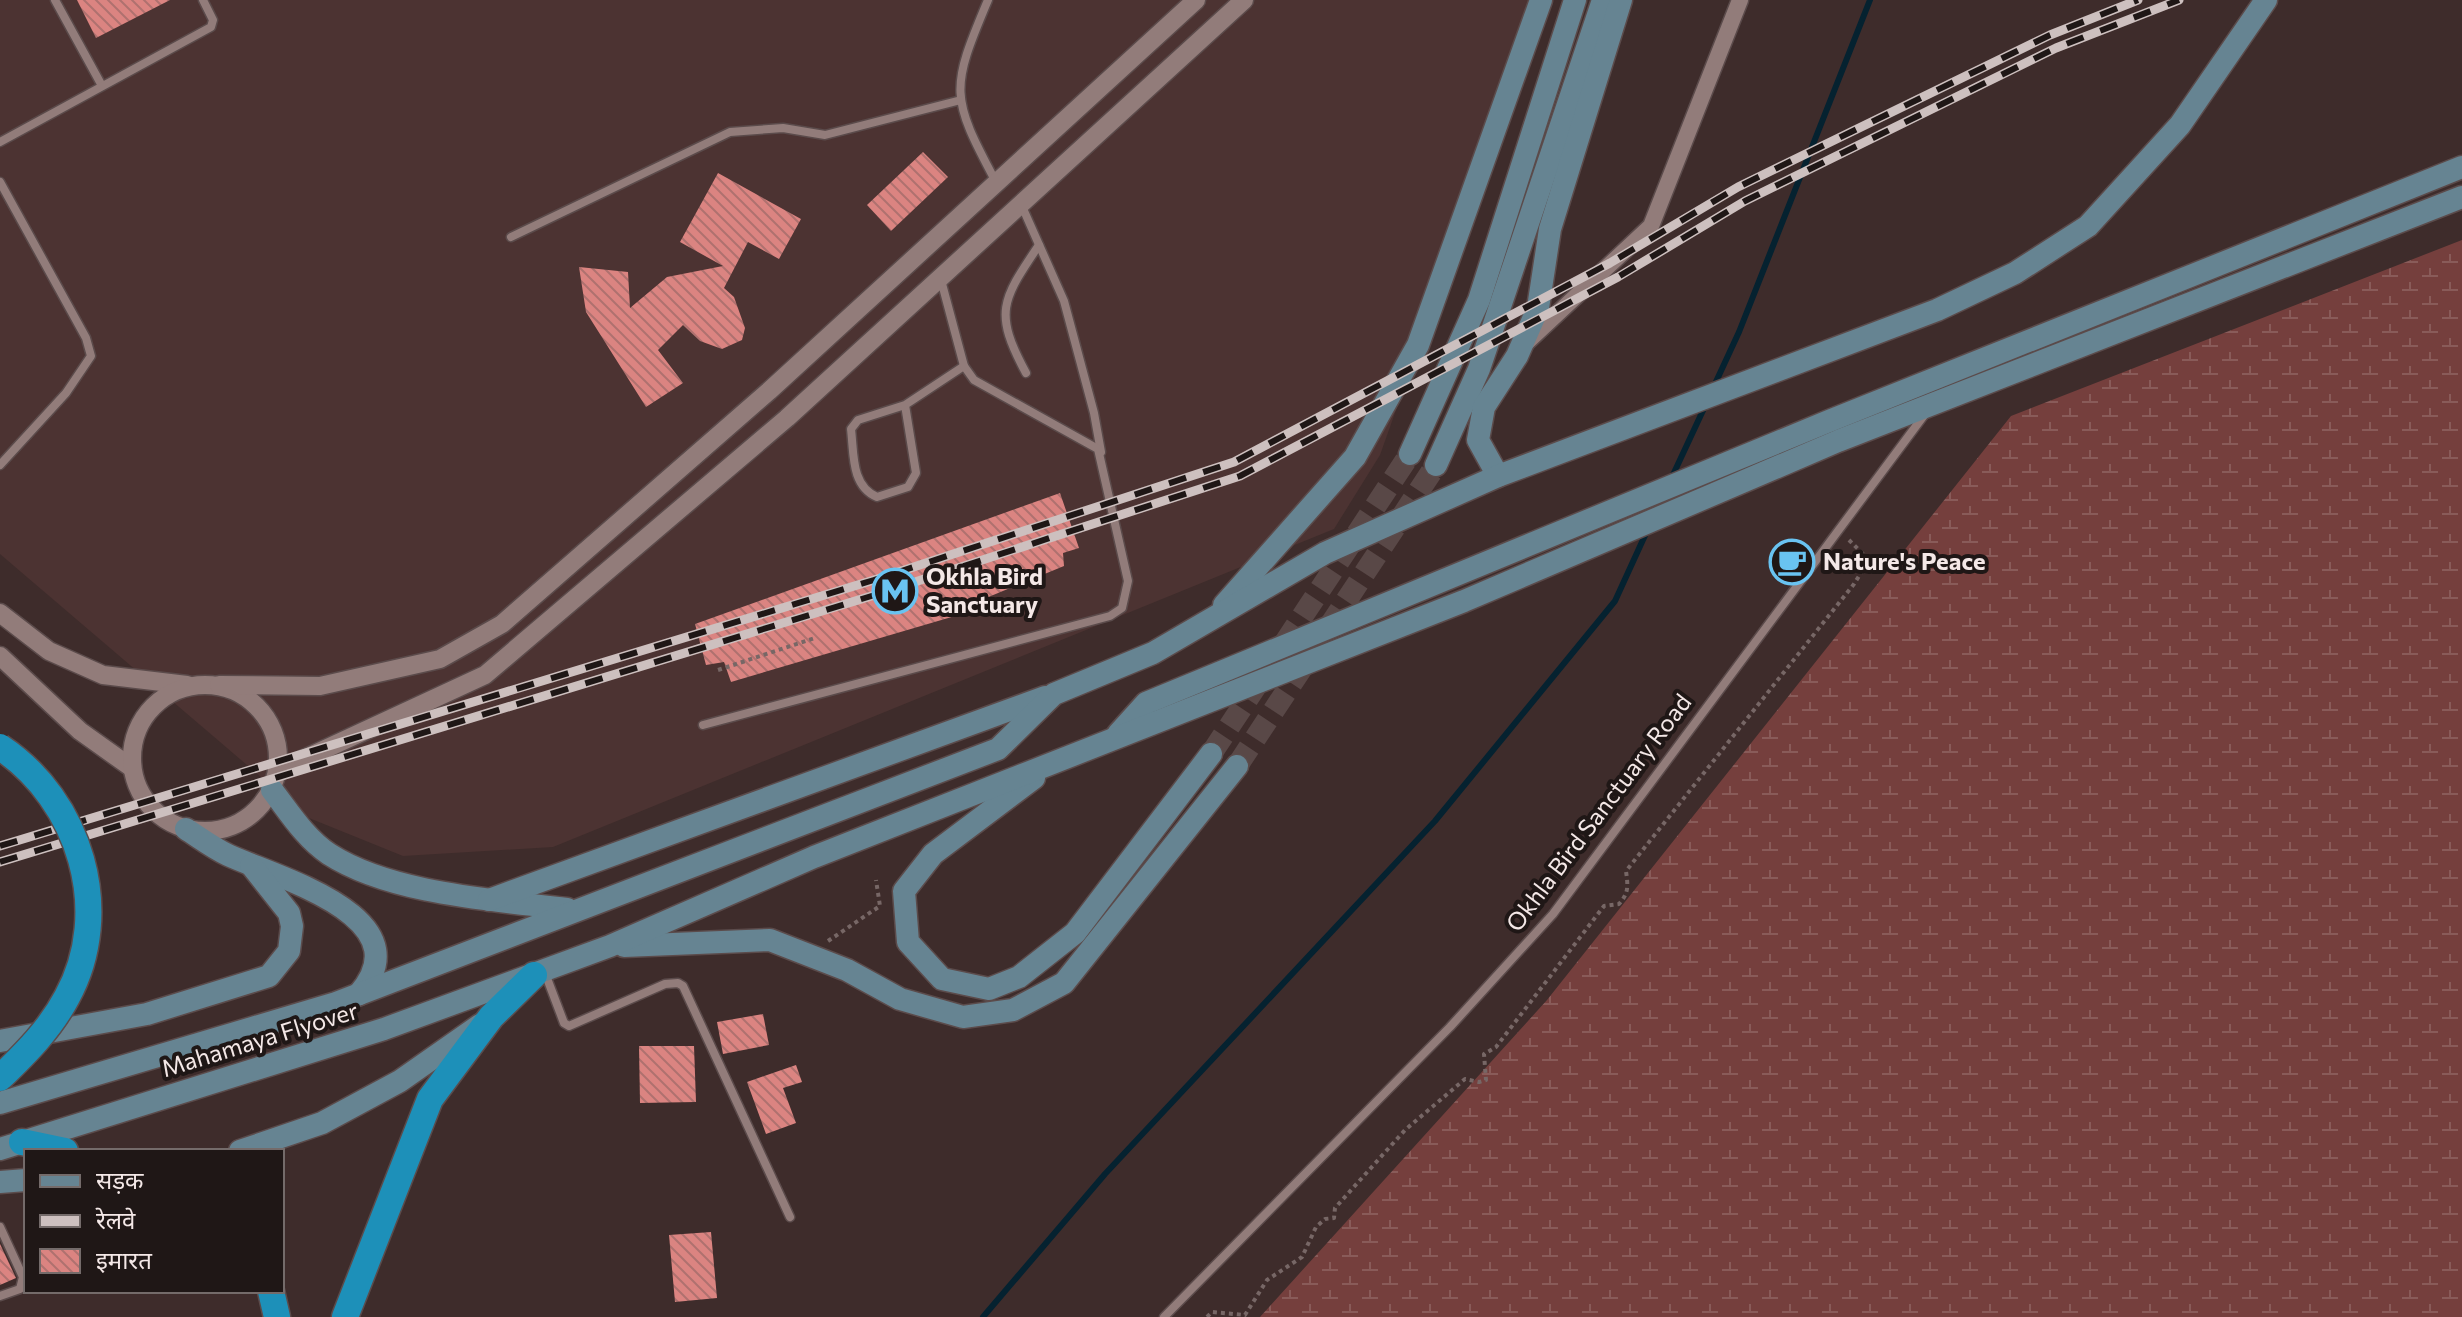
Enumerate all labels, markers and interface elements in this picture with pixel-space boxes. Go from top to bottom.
cafe icon: Nature's Peace [1768,538,1816,586]
place label: Nature's Peace [1823,546,1986,575]
place label: Okhla Bird Sanctuary [926,561,1043,618]
metro station icon: Okhla Bird Sanctuary [871,567,919,615]
street label: Okhla Bird Sanctuary Road [1499,688,1697,936]
street label: Mahamaya Flyover [158,995,362,1082]
legend [24,1149,284,1293]
text: सड़क [96,1165,144,1194]
text: रेलवे [95,1205,136,1234]
text: इमारत [96,1245,153,1274]

